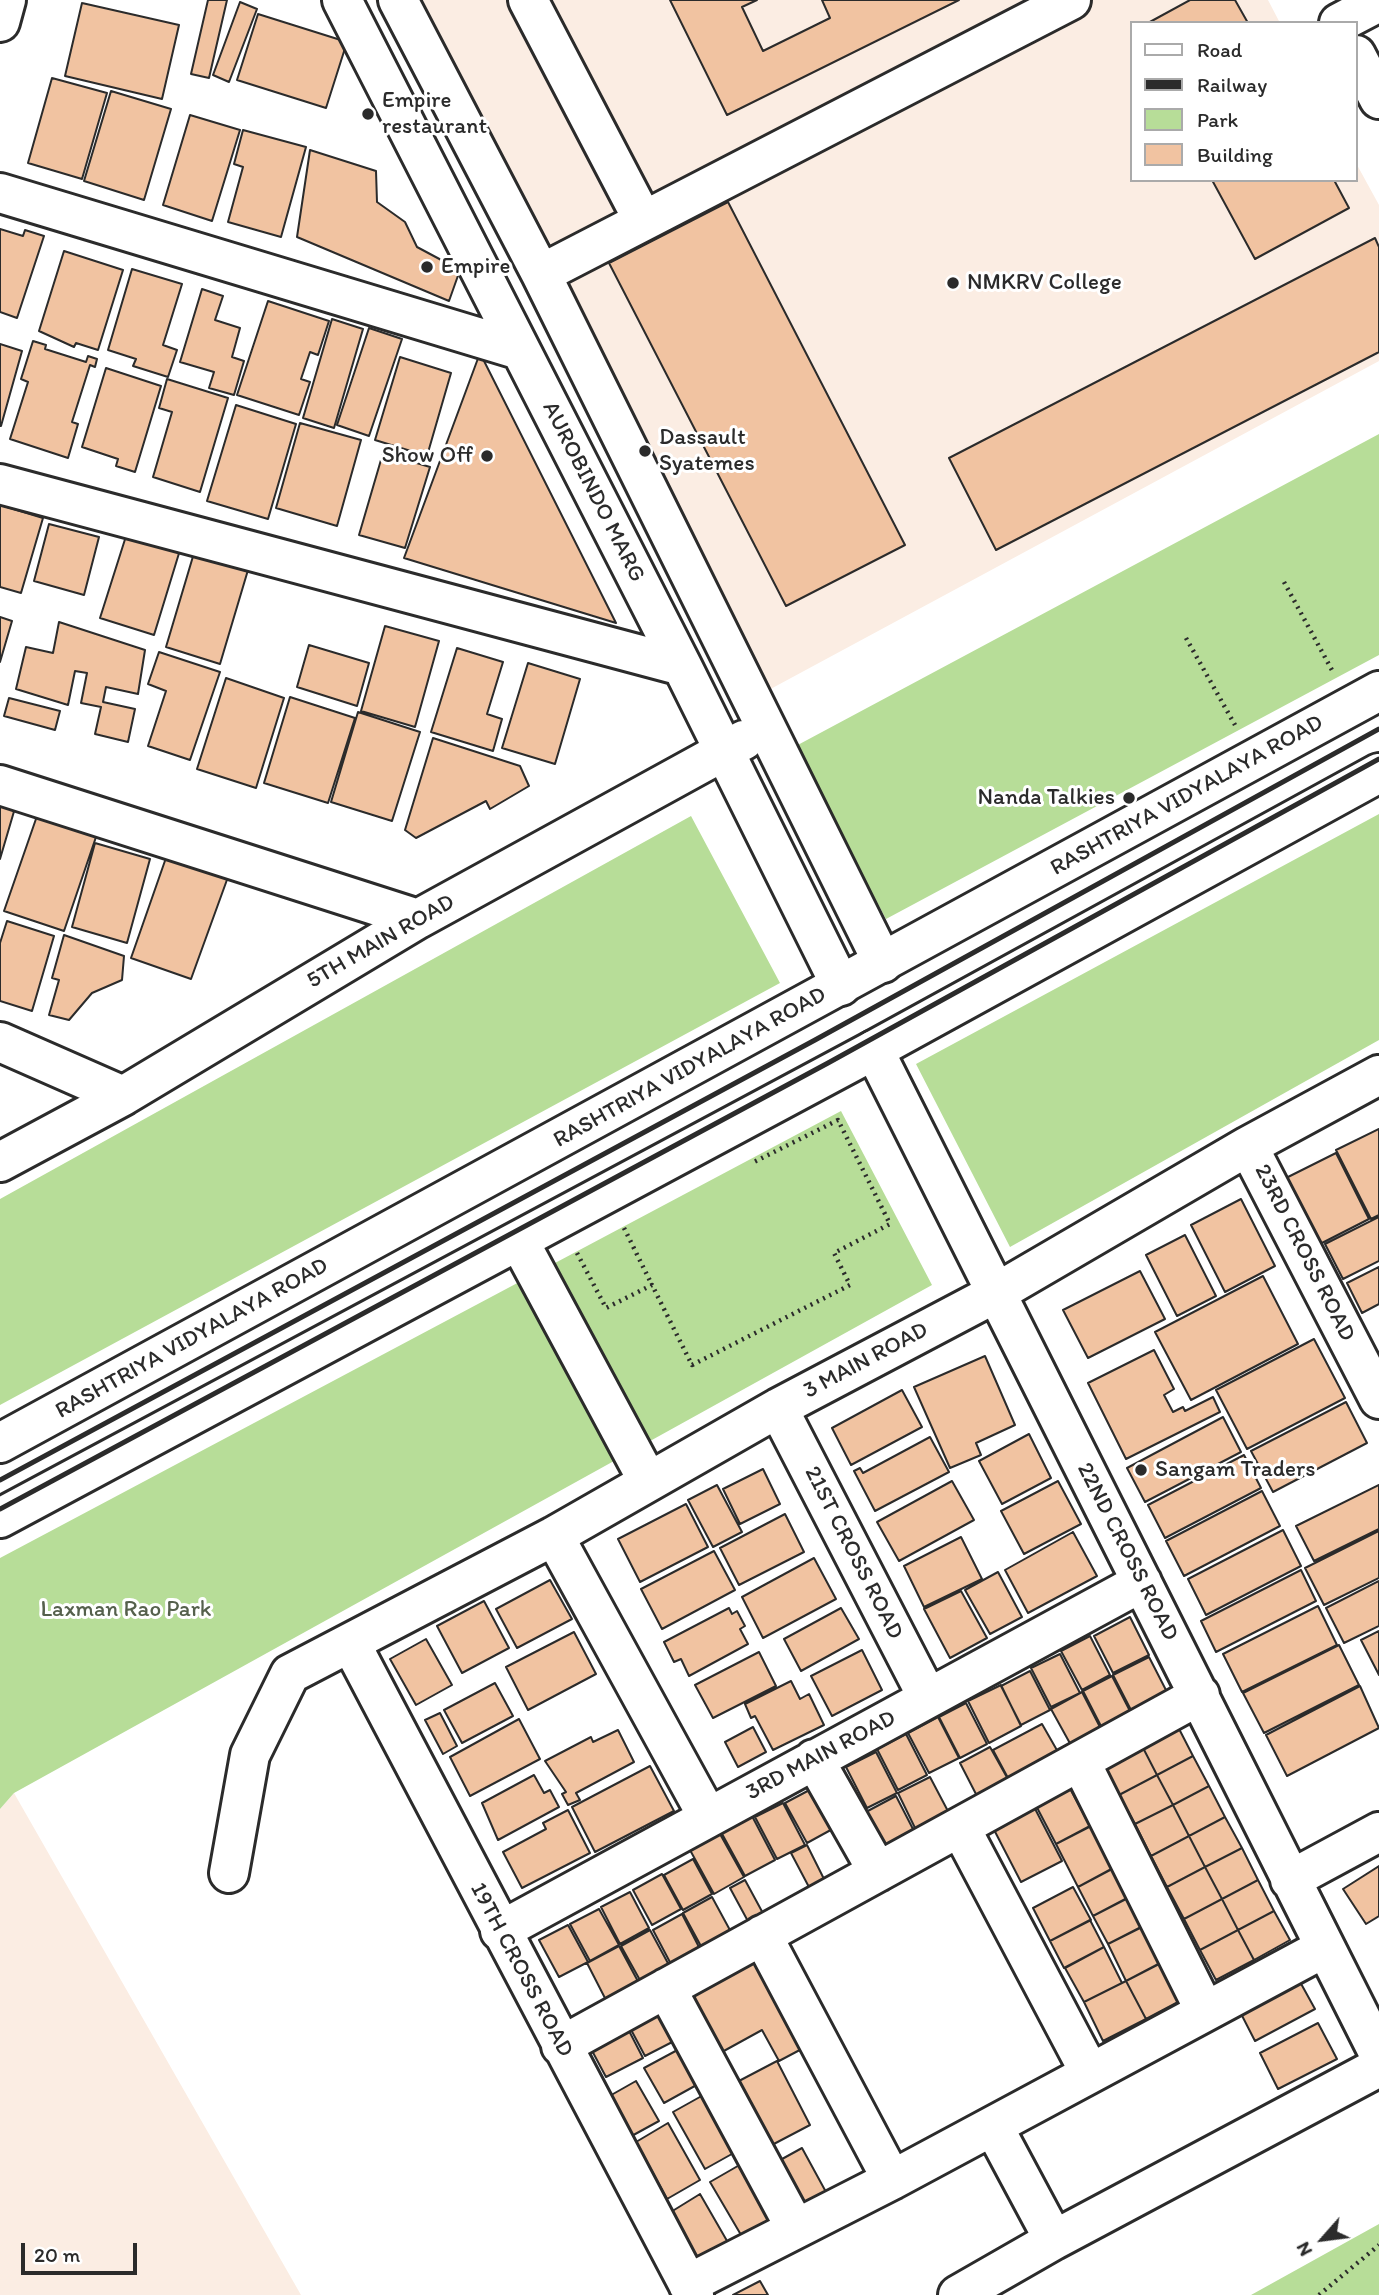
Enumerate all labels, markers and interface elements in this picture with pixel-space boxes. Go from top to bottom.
legend [1130,21,1358,182]
text: Road [1197,37,1242,62]
text: Railway [1197,72,1267,97]
place label: Empire restaurant [382,87,487,141]
marker: Empire restaurant [360,106,376,122]
text: Park [1197,107,1238,132]
text: Building [1197,142,1273,167]
place label: Empire [441,253,510,281]
marker: Empire [419,259,435,275]
place label: NMKRV College [967,269,1122,297]
marker: NMKRV College [945,275,961,291]
street label: AUROBINDO MARG [536,397,650,587]
place label: Dassault Syatemes [659,424,755,478]
place label: Show Off [382,442,473,470]
marker: Dassault Syatemes [637,443,653,459]
marker: Show Off [479,448,495,464]
street label: RASHTRIYA VIDYALAYA ROAD [1046,709,1328,883]
place label: Nanda Talkies [978,784,1115,812]
marker: Nanda Talkies [1121,790,1137,806]
street label: 5TH MAIN ROAD [302,889,460,995]
street label: RASHTRIYA VIDYALAYA ROAD [549,981,831,1155]
street label: 23RD CROSS ROAD [1247,1160,1361,1346]
street label: RASHTRIYA VIDYALAYA ROAD [51,1252,333,1426]
street label: 3 MAIN ROAD [799,1317,933,1405]
place label: Sangam Traders [1155,1456,1315,1484]
street label: 22ND CROSS ROAD [1070,1458,1184,1646]
street label: 21ST CROSS ROAD [797,1462,909,1644]
marker: Sangam Traders [1133,1462,1149,1478]
park label: Laxman Rao Park [40,1596,212,1624]
street label: 3RD MAIN ROAD [741,1705,901,1807]
street label: 19TH CROSS ROAD [463,1878,579,2062]
north arrow [1288,2204,1358,2274]
scale bar [24,2228,140,2272]
text: N [1291,2238,1317,2260]
text: 20 m [34,2242,80,2267]

